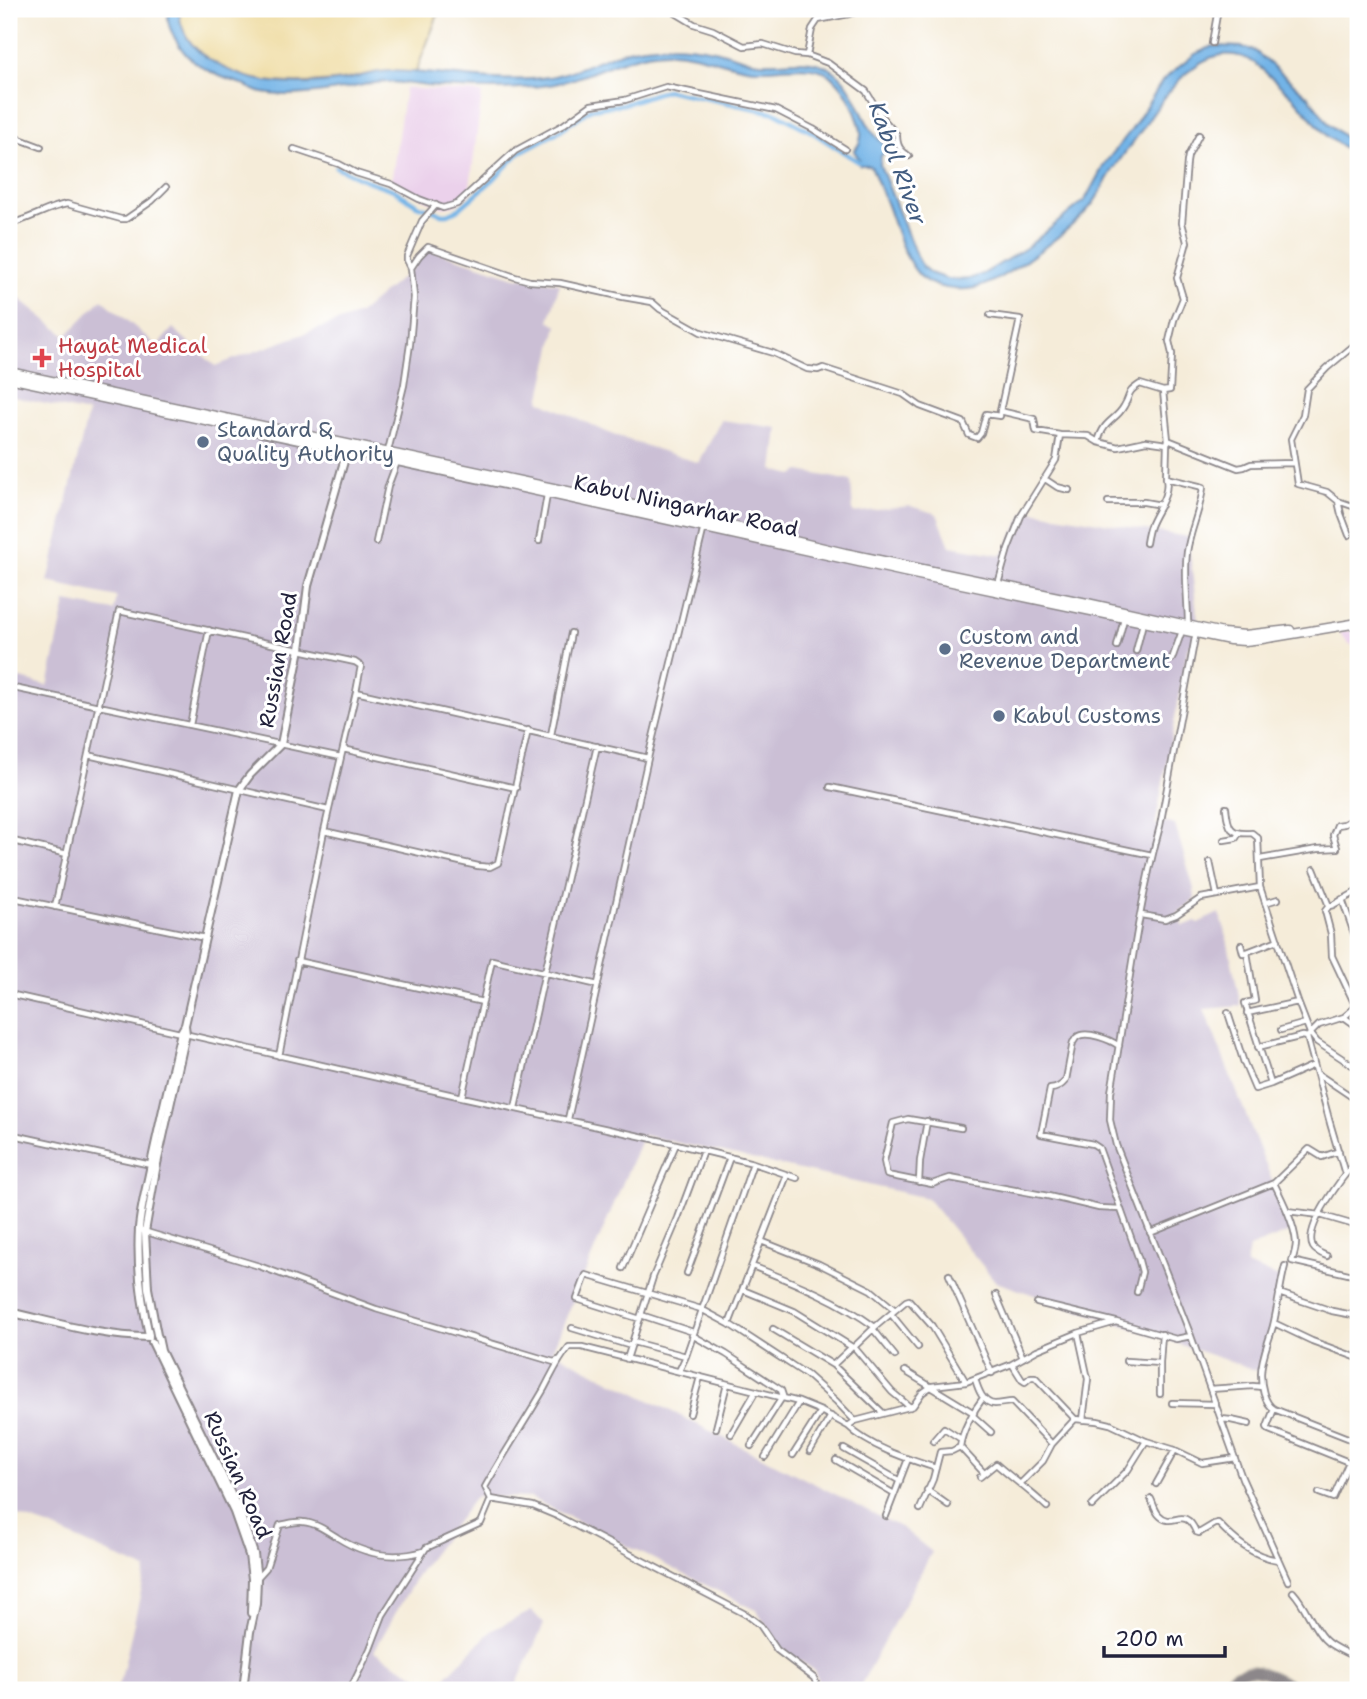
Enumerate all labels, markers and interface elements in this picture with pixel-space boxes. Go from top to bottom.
water label: Kabul River [862,97,935,230]
place label: Hayat Medical Hospital [58,332,208,384]
marker: Hayat Medical Hospital [32,348,52,368]
place label: Standard & Quality Authority [217,416,394,468]
marker: Standard & Quality Authority [195,434,211,450]
street label: Kabul Ningarhar Road [571,469,801,543]
street label: Russian Road [252,590,304,730]
place label: Custom and Revenue Department [959,623,1170,675]
marker: Custom and Revenue Department [937,641,953,657]
place label: Kabul Customs [1013,702,1161,730]
marker: Kabul Customs [991,708,1007,724]
street label: Russian Road [197,1407,279,1543]
scale bar [1104,1615,1225,1659]
text: 200 m [1115,1625,1184,1653]

